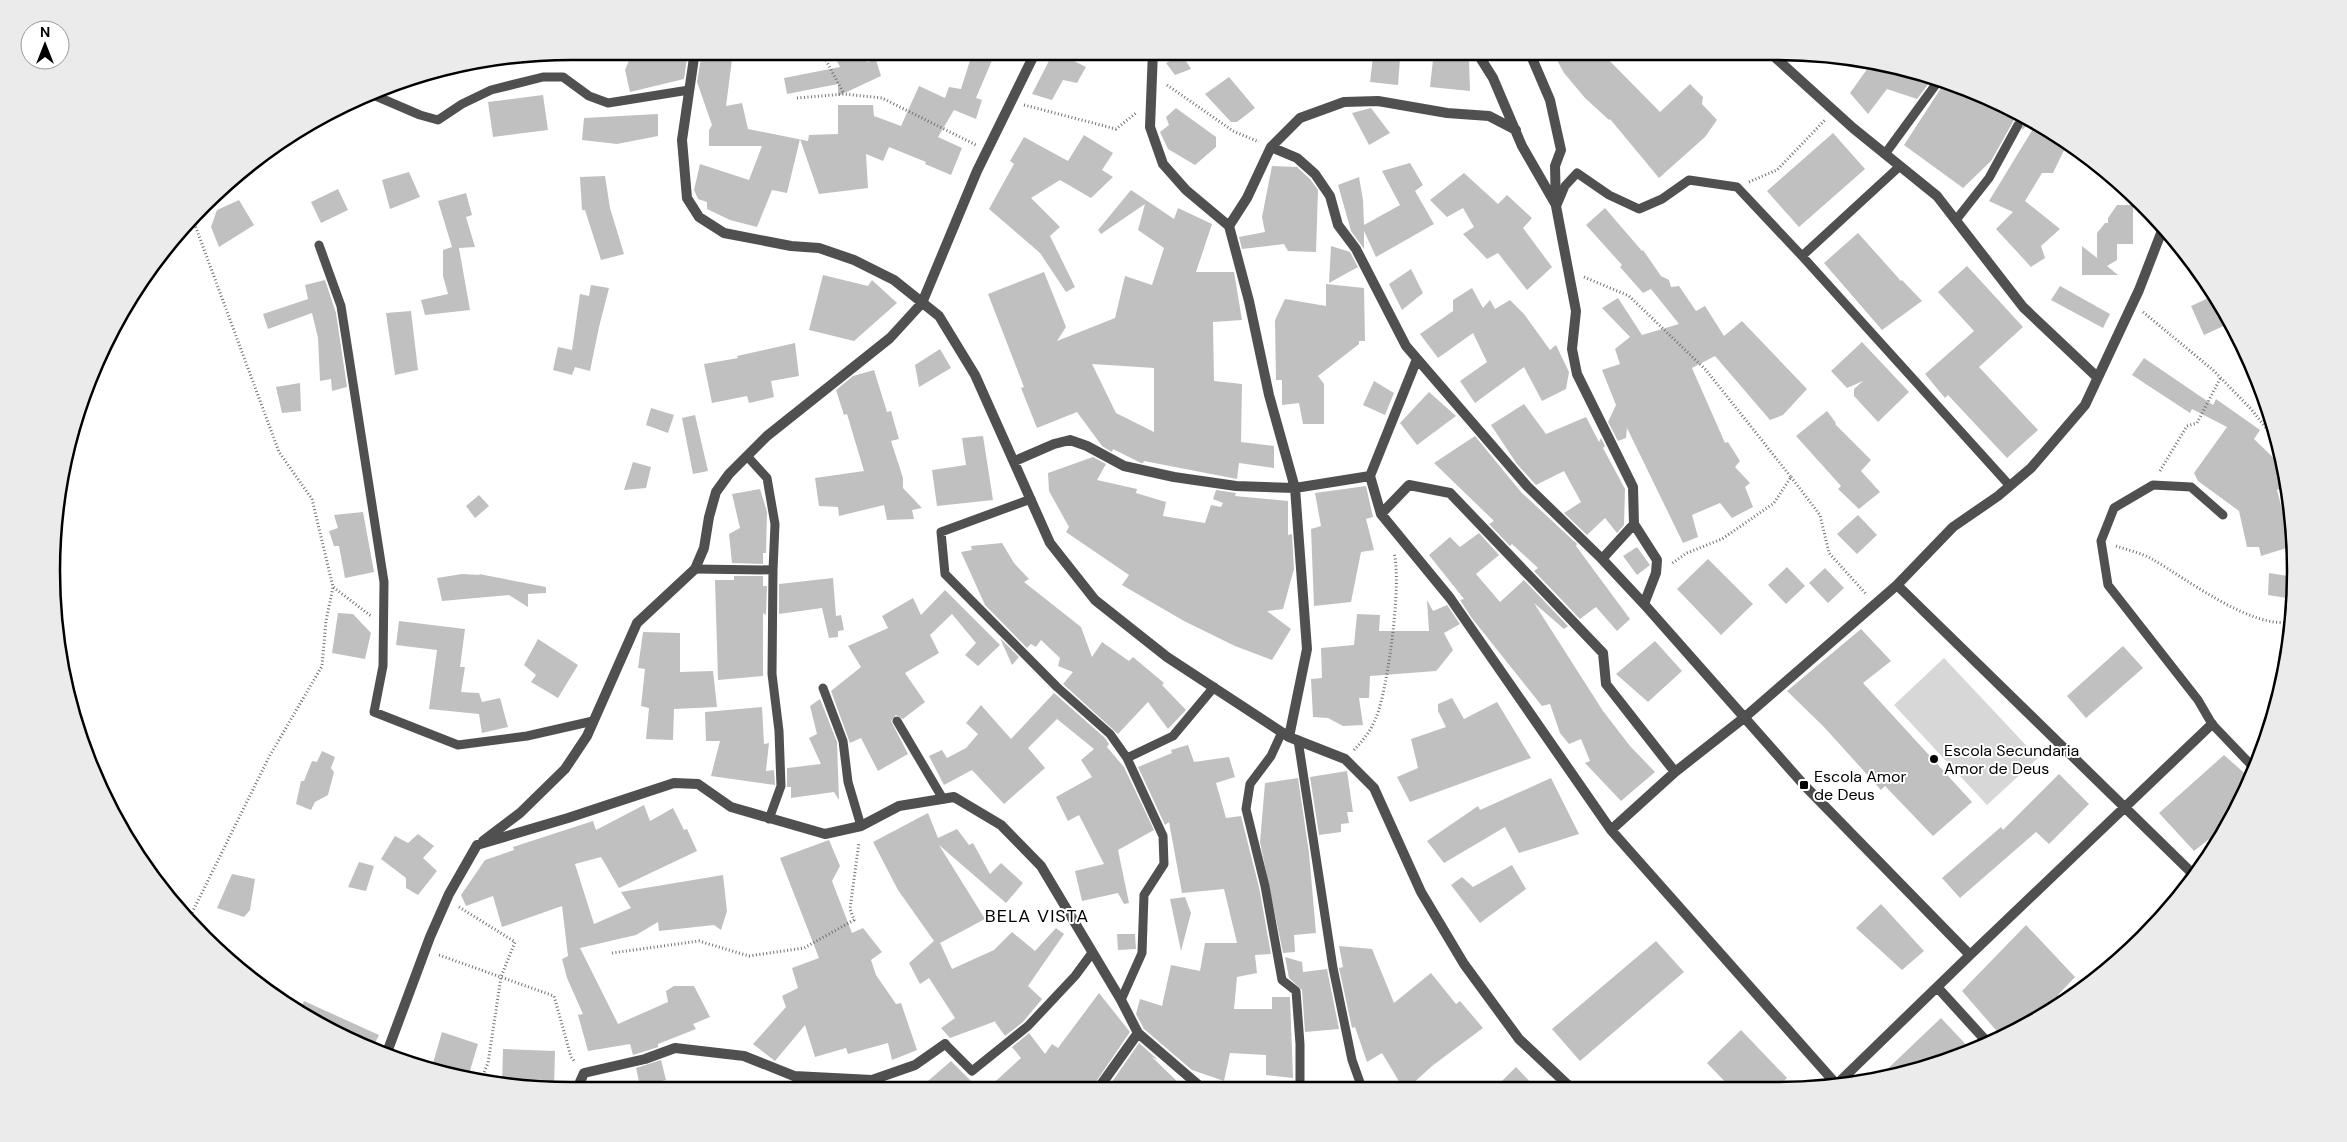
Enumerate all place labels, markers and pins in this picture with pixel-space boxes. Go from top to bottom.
place label: Escola Secundaria Amor de Deus [1944,740,2079,779]
marker: Escola Secundaria Amor de Deus [1928,753,1940,765]
place label: Escola Amor de Deus [1814,766,1907,805]
marker: Escola Amor de Deus [1798,779,1810,791]

